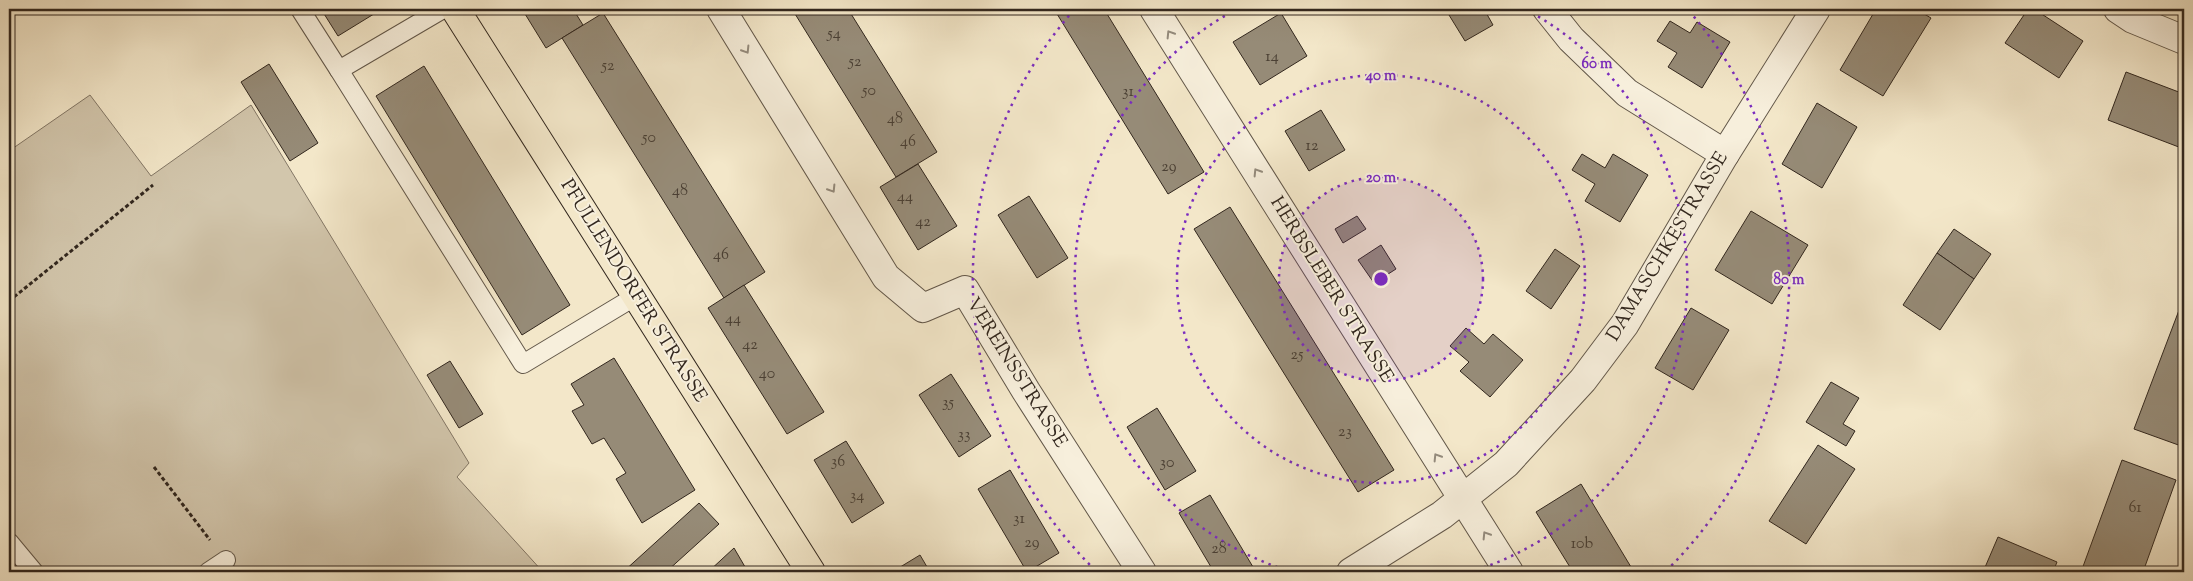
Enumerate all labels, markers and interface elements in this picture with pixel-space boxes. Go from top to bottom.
house number: 54 [826,23,841,46]
one-way arrow [1167,31,1176,40]
one-way arrow [740,45,750,54]
house number: 14 [1265,46,1279,69]
house number: 52 [848,51,862,74]
text: 60 m [1582,54,1613,75]
house number: 52 [601,55,615,78]
text: 40 m [1365,66,1397,87]
house number: 50 [861,80,876,103]
house number: 31 [1122,81,1135,104]
house number: 48 [887,108,903,131]
house number: 50 [641,127,656,150]
house number: 46 [900,131,916,154]
house number: 12 [1306,135,1319,158]
street label: DAMASCHKESTRASSE [1601,147,1736,347]
house number: 29 [1161,156,1177,179]
one-way arrow [1253,168,1263,177]
text: 20 m [1366,168,1397,189]
street label: PFULLENDORFER STRASSE [553,174,713,408]
house number: 48 [672,180,688,203]
one-way arrow [825,183,835,192]
house number: 44 [897,186,913,209]
street label: HERBSLEBER STRASSE [1263,192,1400,389]
house number: 42 [915,211,931,234]
house number: 46 [713,244,729,267]
centre of rings [1372,270,1390,288]
text: 80 m [1773,270,1805,291]
street label: VEREINSSTRASSE [959,293,1073,454]
house number: 44 [725,308,741,331]
house number: 42 [742,334,758,357]
house number: 25 [1291,344,1304,367]
house number: 40 [759,363,775,386]
house number: 35 [942,392,954,415]
house number: 23 [1338,421,1352,444]
house number: 33 [958,424,970,447]
house number: 36 [831,451,845,474]
house number: 30 [1160,452,1174,475]
one-way arrow [1433,454,1443,463]
house number: 34 [850,485,864,508]
house number: 61 [2128,497,2142,520]
house number: 31 [1013,508,1026,531]
house number: 29 [1024,532,1040,555]
one-way arrow [1482,532,1492,541]
house number: 10b [1571,533,1593,556]
house number: 28 [1211,538,1227,561]

